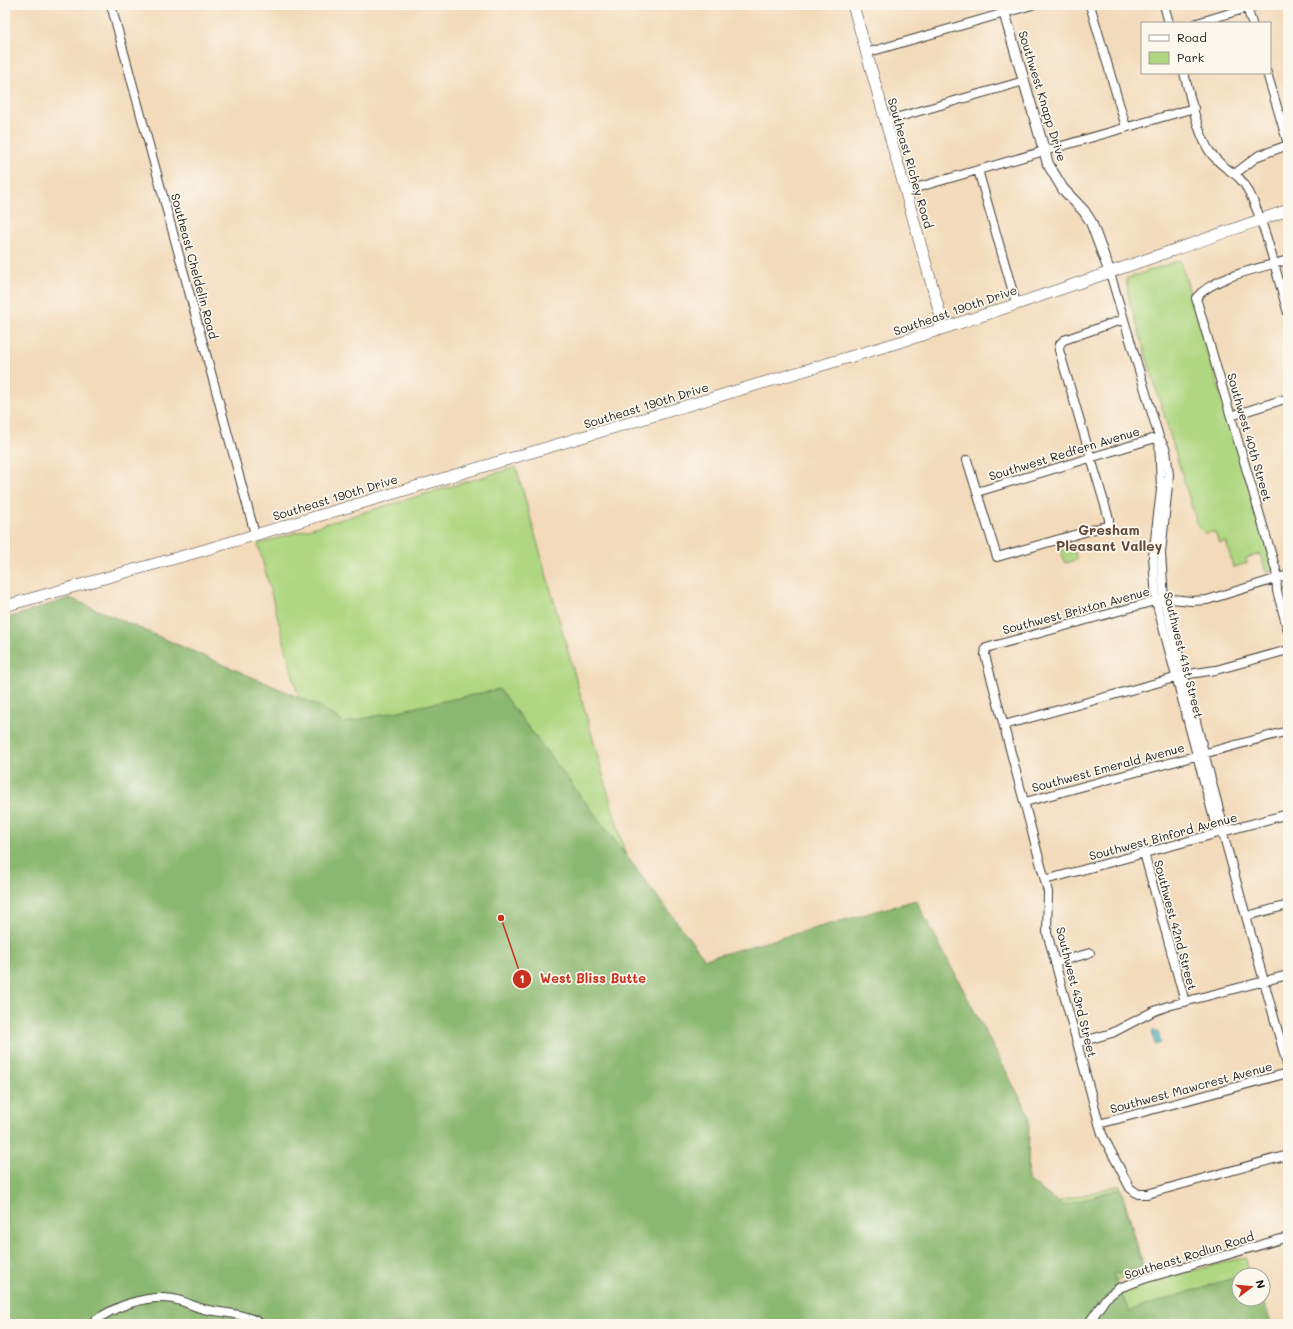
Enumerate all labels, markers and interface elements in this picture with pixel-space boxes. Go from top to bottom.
legend [1141,22,1271,74]
street label: Southwest Knapp Drive [1015,29,1071,163]
text: Road [1177,29,1207,45]
text: Park [1177,49,1204,65]
street label: Southeast Richey Road [885,96,937,230]
street label: Southeast Cheldelin Road [168,191,222,341]
street label: Southeast 190th Drive [891,281,1019,339]
street label: Southwest 40th Street [1224,371,1276,503]
street label: Southeast 190th Drive [582,378,710,432]
street label: Southwest Redfern Avenue [987,422,1141,484]
street label: Southeast 190th Drive [271,470,399,524]
district label: Gresham Pleasant Valley [1056,520,1163,555]
street label: Southwest Brixton Avenue [1001,583,1151,637]
street label: Southwest 41st Street [1161,590,1207,720]
street label: Southwest Emerald Avenue [1030,739,1186,795]
street label: Southwest Binford Avenue [1087,809,1239,863]
street label: Southwest 42nd Street [1151,858,1201,992]
street label: Southwest 43rd Street [1053,925,1101,1059]
callout: West Bliss Butte [512,966,654,991]
text: West Bliss Butte [540,969,646,986]
text: 1 [519,970,525,986]
street label: Southwest Mawcrest Avenue [1108,1058,1274,1116]
street label: Southeast Rodlun Road [1122,1228,1256,1282]
north arrow [1231,1267,1271,1307]
text: N [1253,1278,1269,1290]

